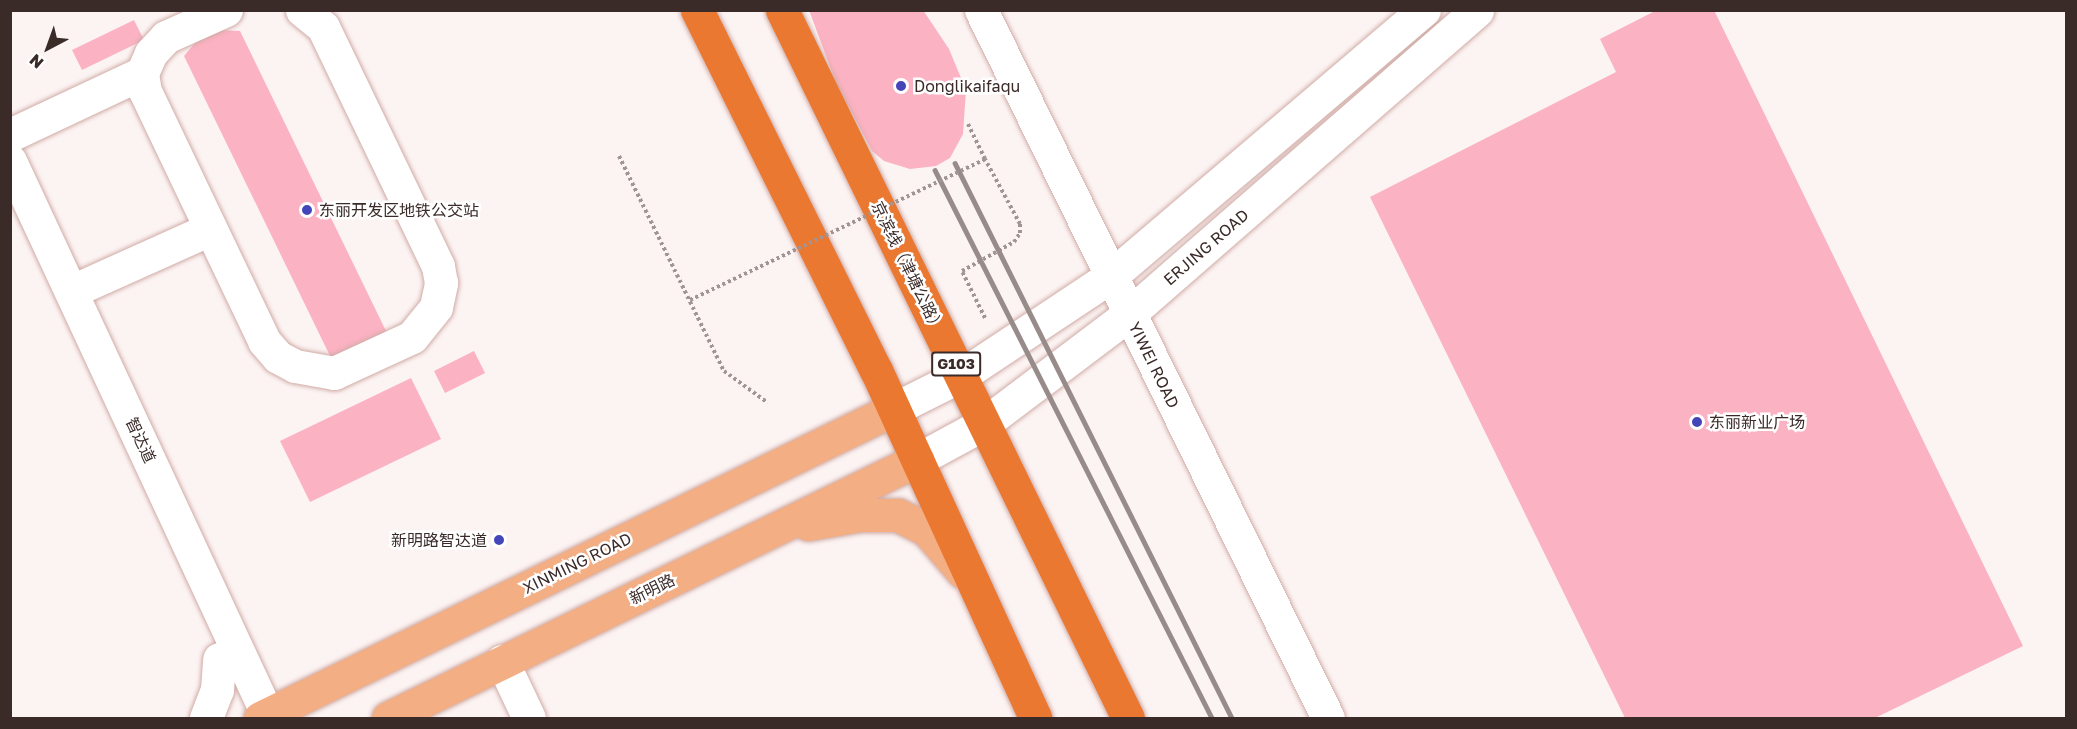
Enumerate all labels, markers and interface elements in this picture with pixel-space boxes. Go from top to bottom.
north arrow [18,18,78,78]
text: N [25,50,47,73]
place label: Donglikaifaqu [914,76,1020,96]
marker: Donglikaifaqu [892,77,910,95]
street label: 京滨线（津塘公路） [868,198,948,336]
place label: 东丽开发区地铁公交站 [319,200,479,220]
marker: 东丽开发区地铁公交站 [300,203,314,217]
street label: ERJING ROAD [1160,205,1252,289]
street label: YIWEI ROAD [1125,319,1183,411]
road number: G103 [930,352,982,376]
place label: 东丽新业广场 [1709,412,1805,432]
street label: 智达道 [122,414,160,466]
marker: 东丽新业广场 [1690,415,1704,429]
street label: XINMING ROAD [520,528,634,598]
place label: 新明路智达道 [391,530,487,550]
marker: 新明路智达道 [492,533,506,547]
street label: 新明路 [626,570,678,608]

